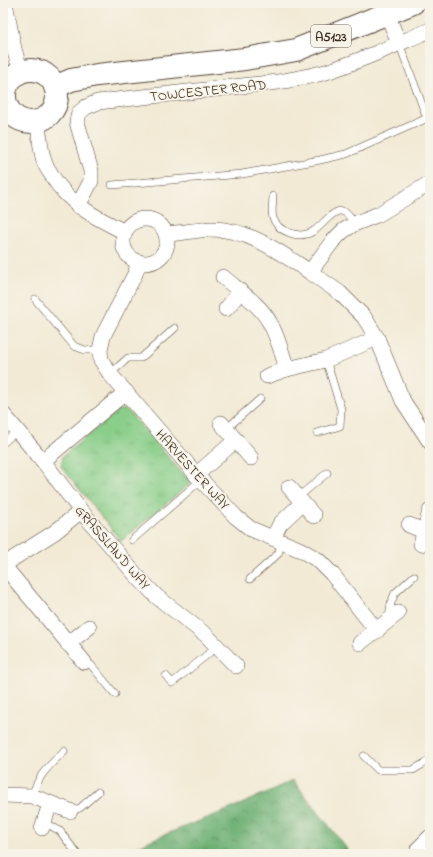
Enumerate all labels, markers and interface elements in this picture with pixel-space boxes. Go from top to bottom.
road number: A5123 [311,25,351,47]
street label: TOWCESTER ROAD [149,75,267,108]
street label: HARVESTER WAY [150,425,234,515]
street label: GRASSLAND WAY [69,501,155,595]

